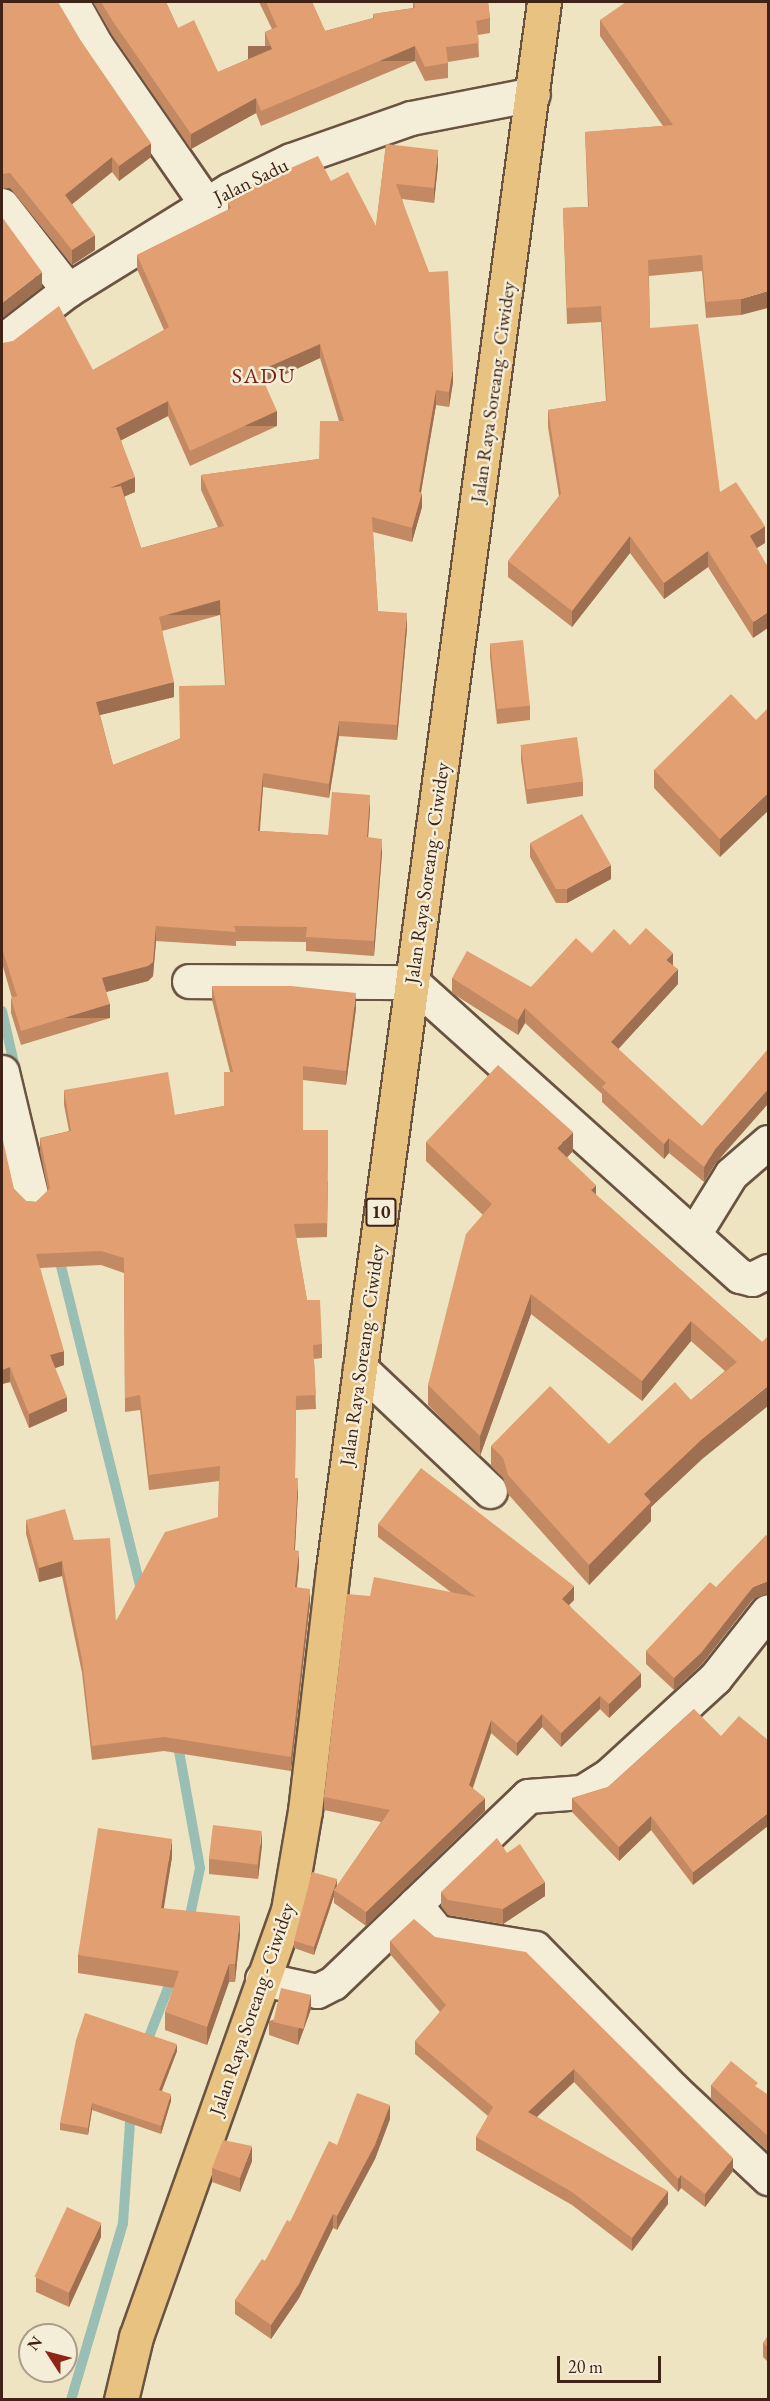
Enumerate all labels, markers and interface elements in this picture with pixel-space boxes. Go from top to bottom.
street label: Jalan Sadu [210,153,292,209]
street label: Jalan Raya Soreang - Ciwidey [466,280,520,504]
district label: SADU [232,363,296,389]
street label: Jalan Raya Soreang - Ciwidey [400,761,454,985]
road number: 10 [364,1197,398,1227]
street label: Jalan Raya Soreang - Ciwidey [335,1243,389,1467]
street label: Jalan Raya Soreang - Ciwidey [204,1899,300,2119]
north arrow [18,2323,78,2383]
text: N [22,2332,47,2355]
scale bar [560,2344,664,2382]
text: 20 m [568,2355,603,2378]

